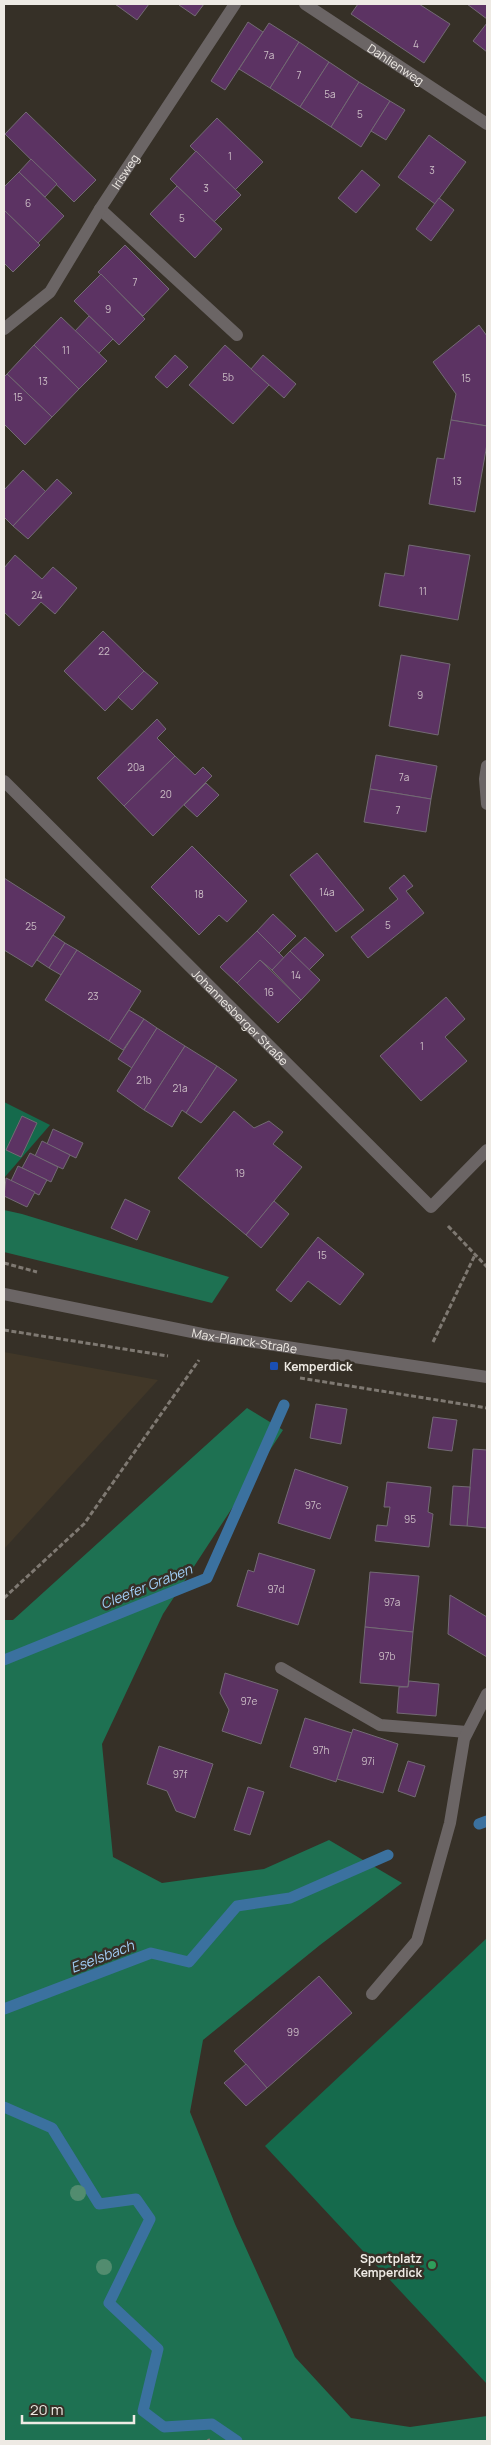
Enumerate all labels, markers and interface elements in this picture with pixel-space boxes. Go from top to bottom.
house number: 4 [413,37,419,51]
street label: Dahlienweg [364,39,428,89]
house number: 7a [264,48,274,62]
house number: 7 [296,68,302,82]
house number: 5a [324,87,336,101]
house number: 5 [357,107,363,121]
house number: 1 [228,149,232,163]
street label: Irisweg [107,150,143,192]
house number: 3 [429,163,435,177]
house number: 3 [203,181,209,195]
house number: 6 [25,196,31,210]
house number: 5 [179,211,185,225]
house number: 7 [132,275,138,289]
house number: 9 [105,302,111,316]
house number: 11 [62,343,70,357]
house number: 5b [222,370,234,384]
house number: 15 [461,371,471,385]
house number: 13 [38,374,48,388]
house number: 15 [13,390,23,404]
house number: 13 [452,474,462,488]
house number: 11 [419,584,427,598]
house number: 24 [31,588,43,602]
house number: 22 [98,644,110,658]
house number: 9 [417,688,423,702]
house number: 20a [127,760,145,774]
house number: 7a [399,770,409,784]
house number: 20 [160,787,172,801]
house number: 7 [395,803,401,817]
house number: 14a [319,885,335,899]
house number: 18 [194,887,204,901]
house number: 5 [385,918,391,932]
house number: 25 [25,919,37,933]
street label: Johannesberger Straße [188,965,293,1069]
house number: 14 [291,968,301,982]
house number: 16 [264,985,274,999]
house number: 23 [87,989,99,1003]
house number: 1 [420,1039,424,1053]
house number: 21b [136,1073,152,1087]
house number: 21a [172,1081,188,1095]
house number: 19 [235,1166,245,1180]
house number: 15 [317,1248,327,1262]
street label: Max-Planck-Straße [190,1324,298,1357]
place label: Kemperdick [284,1358,353,1375]
marker: Kemperdick [268,1360,280,1372]
house number: 97c [305,1498,322,1512]
house number: 95 [404,1512,416,1526]
water label: Cleefer Graben [97,1559,195,1613]
house number: 97d [267,1582,285,1596]
house number: 97a [384,1595,400,1609]
house number: 97b [378,1649,396,1663]
house number: 97e [241,1694,258,1708]
house number: 97h [312,1743,330,1757]
house number: 97i [361,1754,375,1768]
house number: 97f [173,1767,188,1781]
water label: Eselsbach [68,1935,137,1977]
house number: 99 [287,2025,299,2039]
place label: Sportplatz Kemperdick [353,2250,423,2281]
marker: Sportplatz Kemperdick [426,2259,438,2271]
scale bar [22,2392,135,2424]
text: 20 m [30,2399,63,2420]

